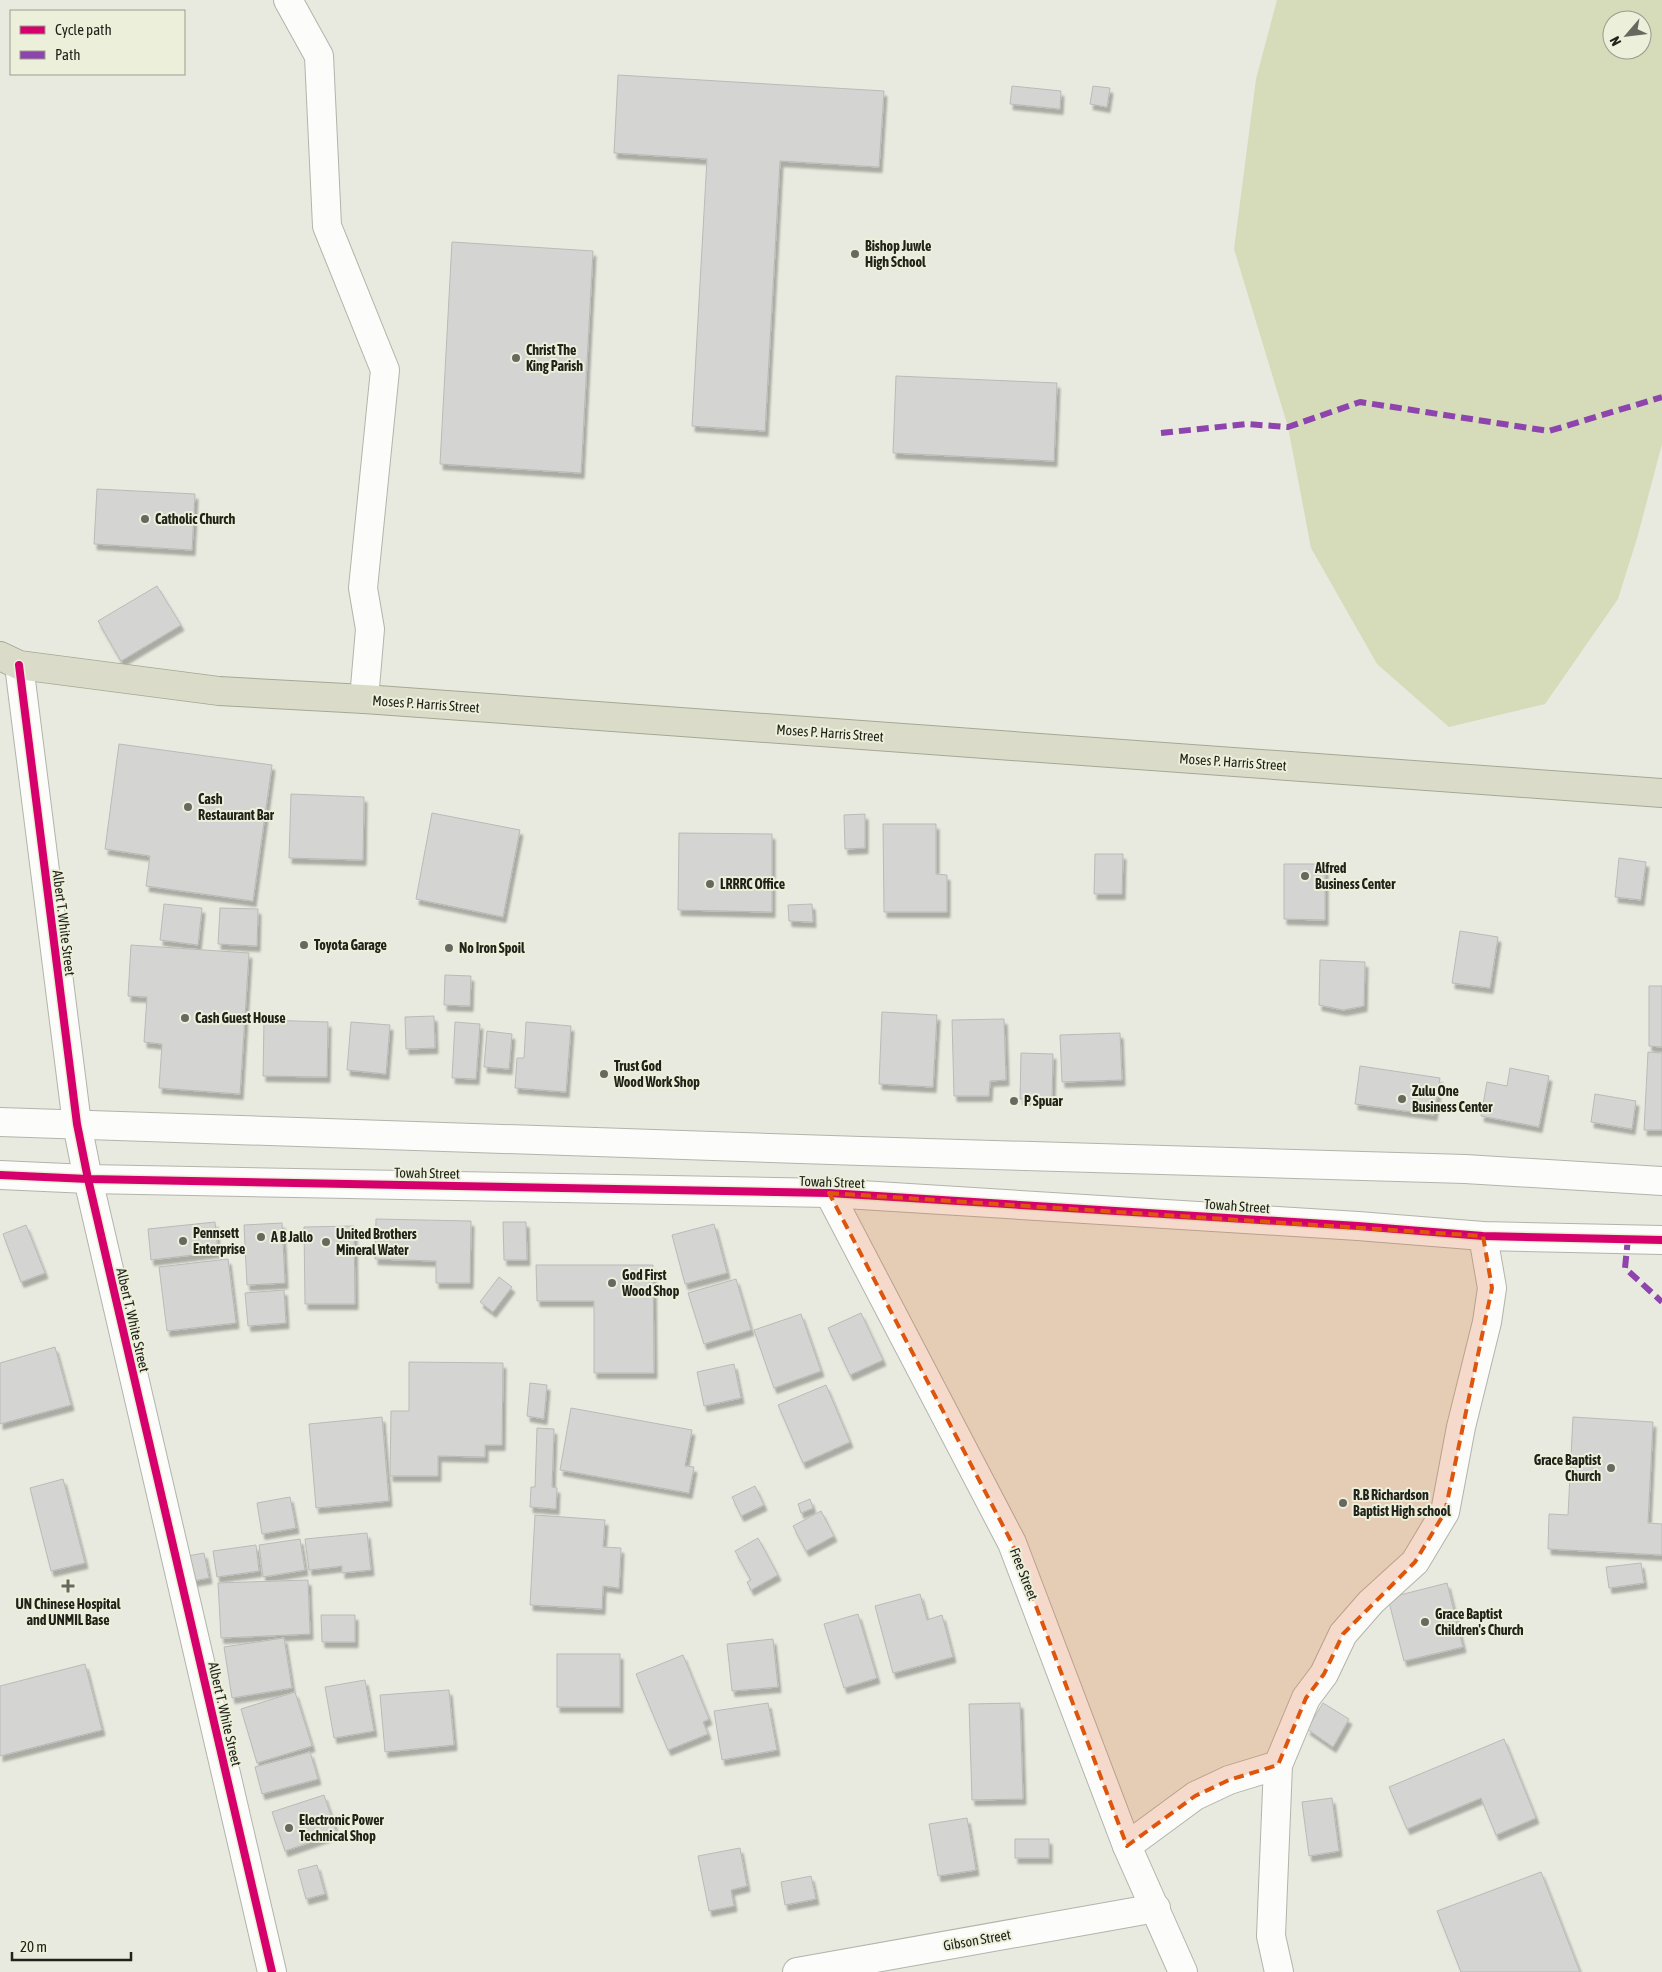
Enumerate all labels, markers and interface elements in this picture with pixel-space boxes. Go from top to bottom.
legend [10,10,185,75]
north arrow [1602,10,1652,60]
text: Cycle path [55,21,112,38]
text: N [1607,34,1625,49]
text: Path [55,46,81,63]
place label: Bishop Juwle High School [865,238,931,270]
marker: Bishop Juwle High School [849,248,861,260]
place label: Christ The King Parish [526,342,583,374]
marker: Christ The King Parish [510,352,522,364]
place label: Catholic Church [155,511,235,527]
marker: Catholic Church [139,513,151,525]
street label: Moses P. Harris Street [372,692,480,716]
street label: Moses P. Harris Street [776,721,884,745]
street label: Moses P. Harris Street [1179,750,1287,774]
place label: Cash Restaurant Bar [198,791,275,823]
marker: Cash Restaurant Bar [182,801,194,813]
place label: Alfred Business Center [1314,860,1396,892]
street label: Albert T. White Street [50,869,78,977]
marker: Alfred Business Center [1299,870,1311,882]
place label: LRRRC Office [720,876,785,892]
marker: LRRRC Office [704,878,716,890]
place label: Toyota Garage [314,937,387,953]
marker: Toyota Garage [298,939,310,951]
place label: No Iron Spoil [459,940,525,956]
marker: No Iron Spoil [443,942,455,954]
place label: Cash Guest House [195,1010,286,1026]
marker: Cash Guest House [179,1012,191,1024]
place label: Trust God Wood Work Shop [613,1058,700,1090]
marker: Trust God Wood Work Shop [598,1068,610,1080]
place label: Zulu One Business Center [1412,1083,1493,1115]
place label: P Spuar [1024,1093,1064,1109]
marker: Zulu One Business Center [1396,1093,1408,1105]
marker: P Spuar [1008,1095,1020,1107]
street label: Towah Street [394,1164,460,1182]
street label: Towah Street [799,1173,865,1191]
street label: Towah Street [1204,1196,1270,1216]
place label: Pennsett Enterprise [193,1225,245,1257]
place label: United Brothers Mineral Water [336,1226,417,1258]
place label: A B Jallo [270,1229,314,1245]
marker: A B Jallo [255,1231,267,1243]
marker: Pennsett Enterprise [177,1235,189,1247]
marker: United Brothers Mineral Water [320,1236,332,1248]
street label: Albert T. White Street [113,1266,153,1374]
place label: God First Wood Shop [621,1267,680,1299]
marker: God First Wood Shop [606,1277,618,1289]
place label: Grace Baptist Church [1534,1452,1601,1484]
marker: Grace Baptist Church [1605,1462,1617,1474]
place label: R.B Richardson Baptist High school [1353,1487,1451,1519]
marker: R.B Richardson Baptist High school [1337,1497,1349,1509]
street label: Free Street [1007,1546,1041,1602]
marker: UN Chinese Hospital and UNMIL Base [61,1579,75,1593]
place label: UN Chinese Hospital and UNMIL Base [16,1596,121,1628]
place label: Grace Baptist Children's Church [1435,1606,1524,1638]
marker: Grace Baptist Children's Church [1419,1616,1431,1628]
street label: Albert T. White Street [205,1660,245,1768]
place label: Electronic Power Technical Shop [299,1812,385,1844]
marker: Electronic Power Technical Shop [283,1822,295,1834]
street label: Gibson Street [942,1926,1012,1954]
scale bar [12,1930,131,1962]
text: 20 m [20,1938,47,1955]

